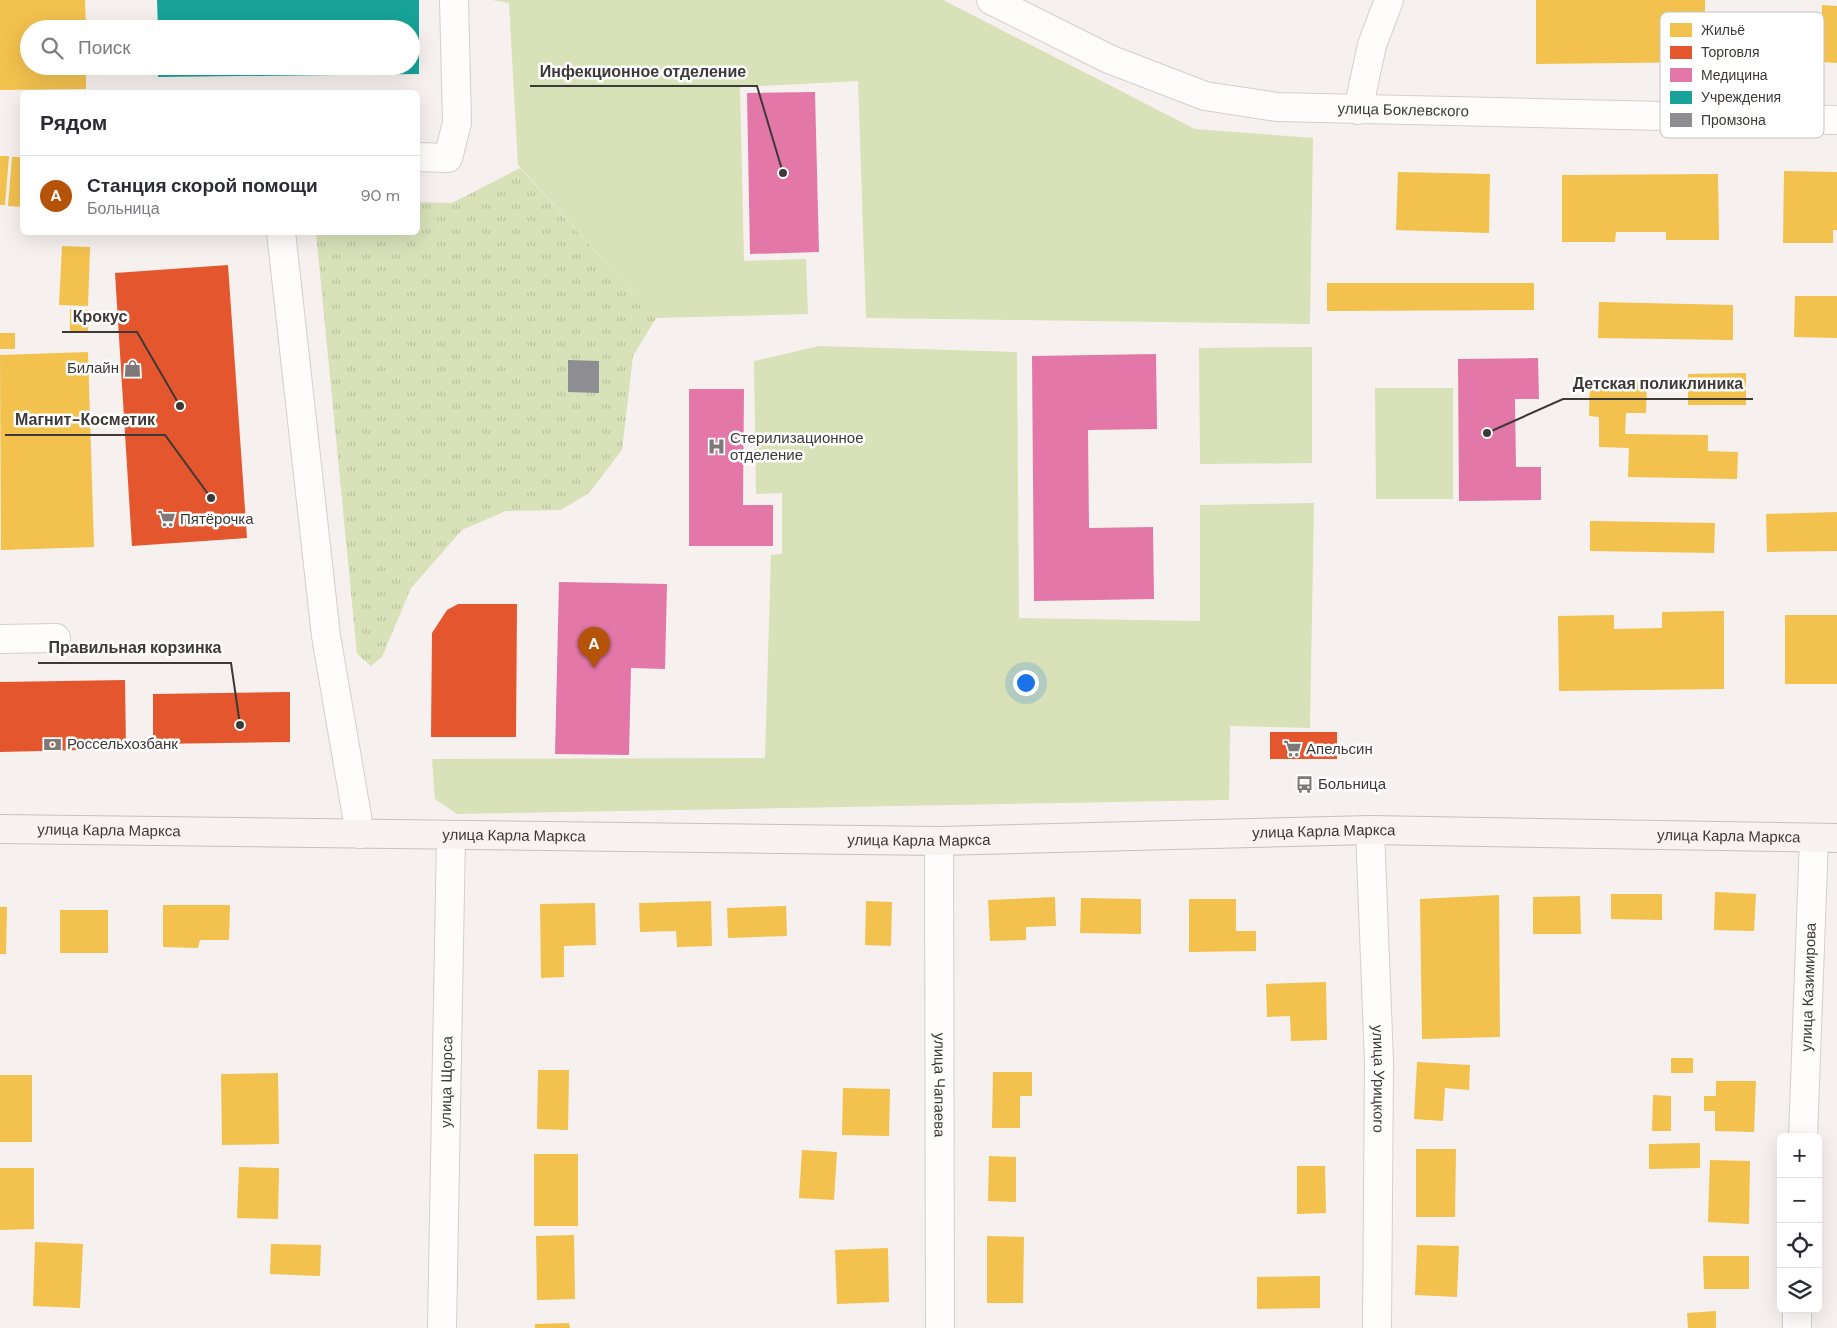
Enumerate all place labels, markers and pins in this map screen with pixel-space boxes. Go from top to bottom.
callout: Инфекционное отделение [530,55,757,86]
callout: Крокус [62,301,137,332]
place label: Билайн [67,358,119,378]
shop icon: Билайн [123,358,143,378]
callout: Детская поликлиника [1563,368,1753,399]
callout: Магнит-Косметик [5,404,165,435]
place label: Стерилизационное отделение [730,428,864,465]
hospital icon: Стерилизационное отделение [706,437,726,457]
supermarket icon: Пятёрочка [156,509,176,529]
place label: Пятёрочка [180,509,254,529]
pin: A [578,627,610,668]
callout: Правильная корзинка [38,632,231,663]
bank icon: Россельхозбанк [43,734,63,754]
place label: Россельхозбанк [67,734,178,754]
supermarket icon: Апельсин [1282,739,1302,759]
place label: Апельсин [1306,739,1373,759]
bus stop icon: Больница [1294,774,1314,794]
place label: Больница [1318,774,1387,794]

